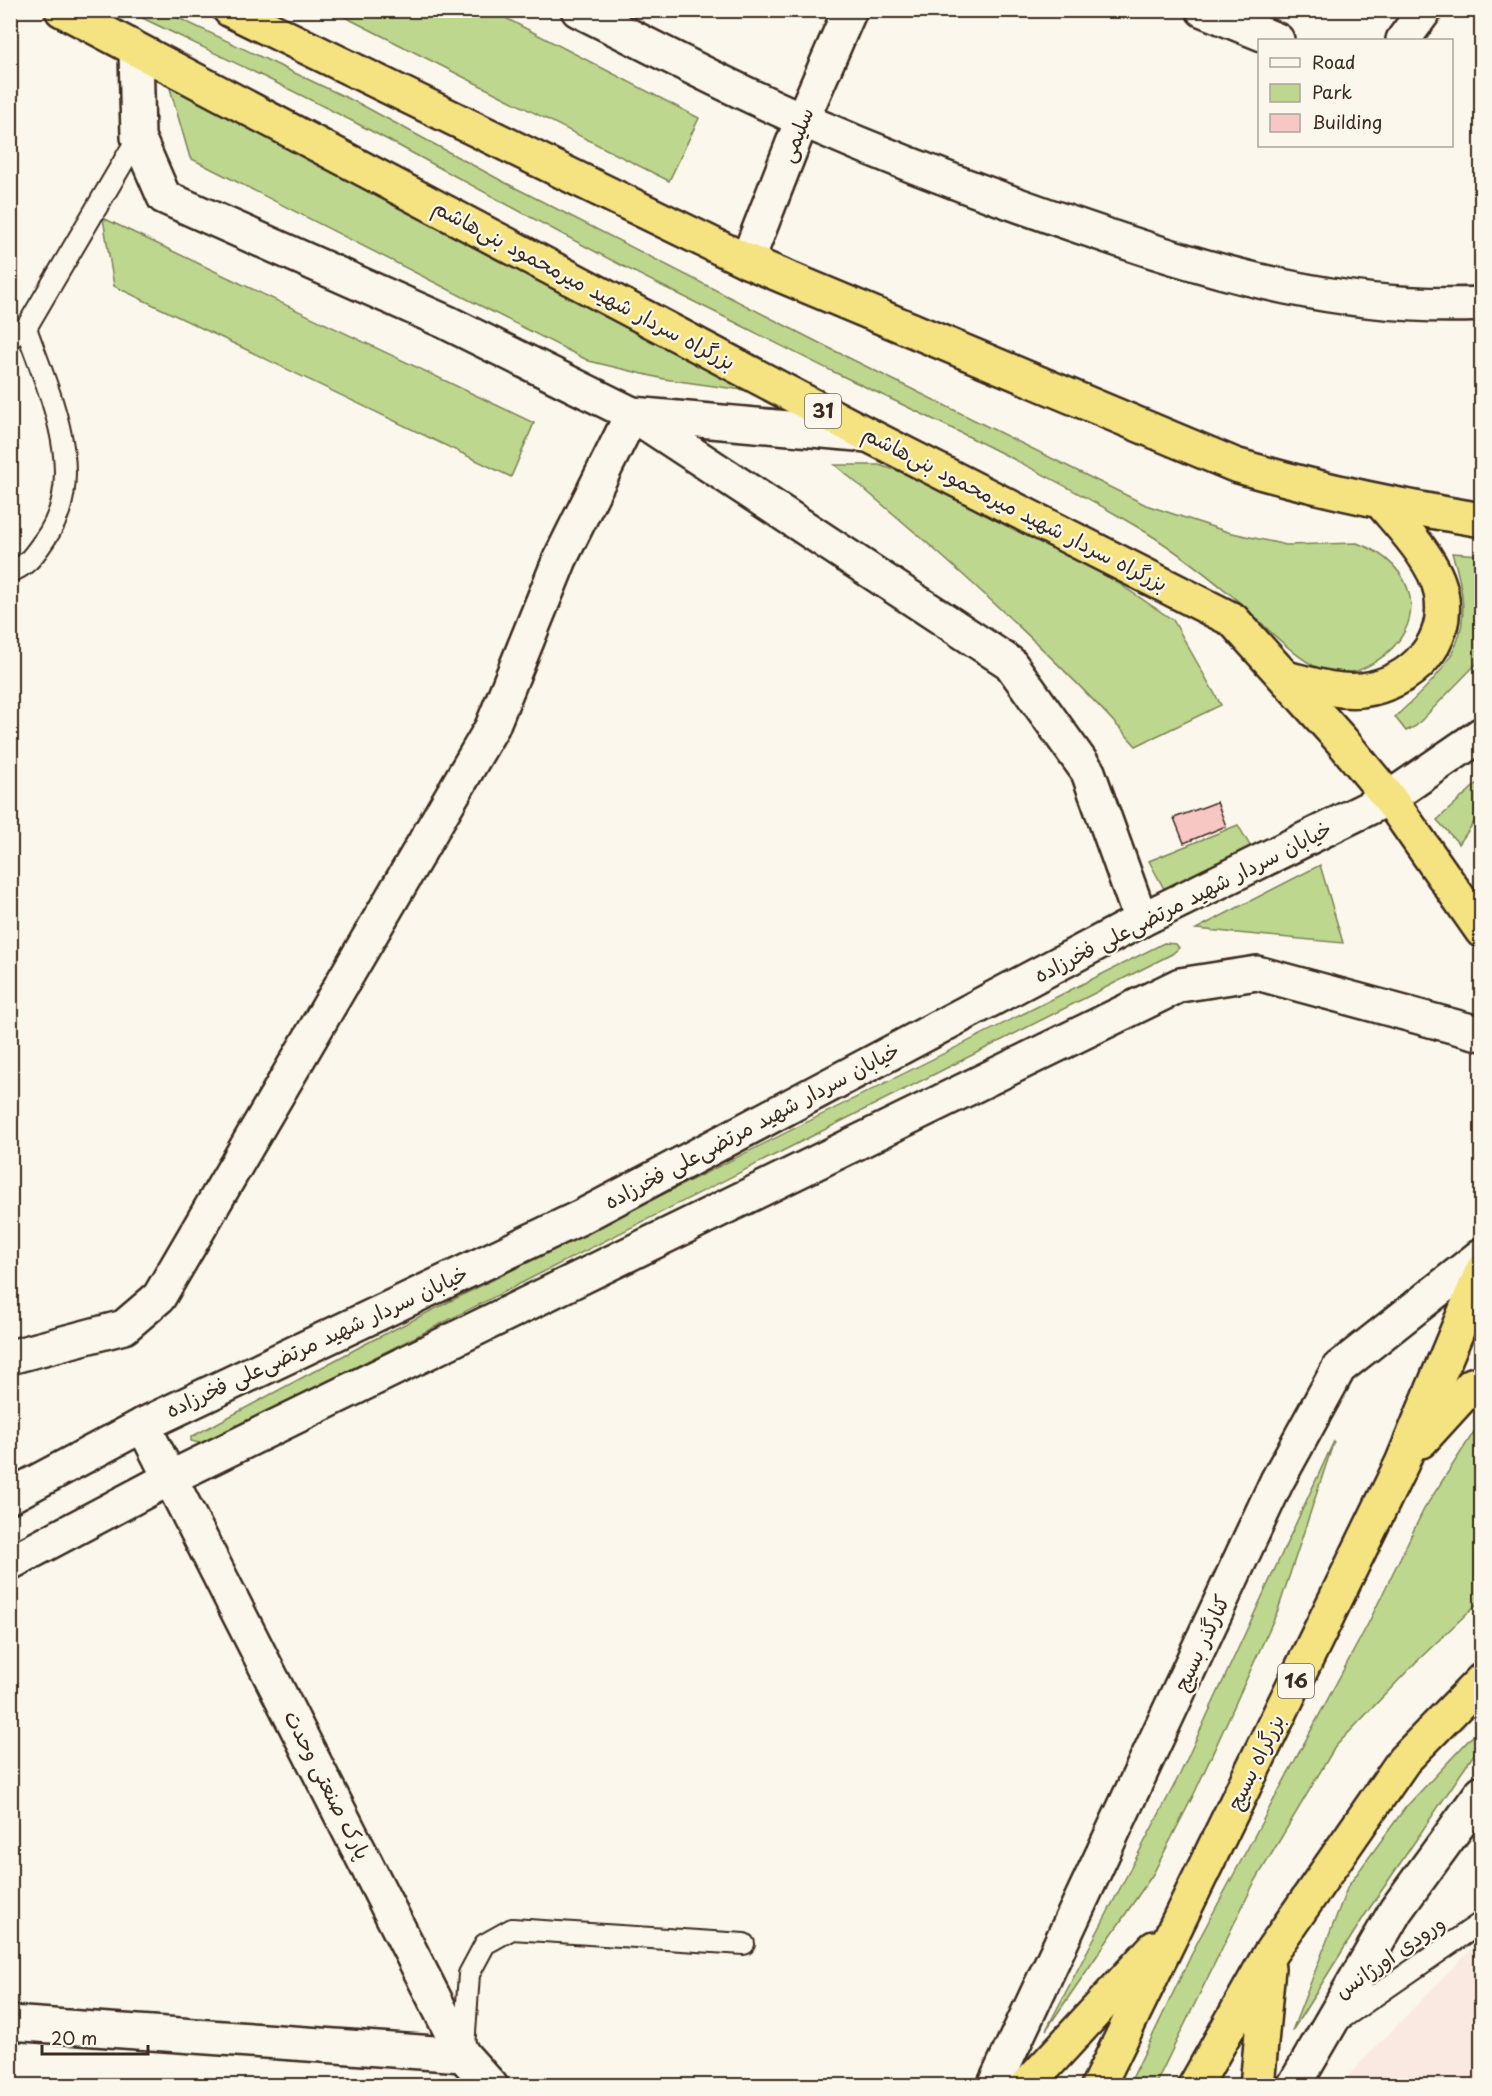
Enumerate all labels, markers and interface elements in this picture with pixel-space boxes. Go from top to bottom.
legend [1258,39,1453,147]
text: Road [1312,48,1356,75]
text: Park [1312,78,1352,105]
street label: سلیمی [770,102,821,167]
text: Building [1312,108,1382,135]
street label: بزرگراه سردار شهید میرمحمود بنی‌هاشم [427,190,742,379]
road number: 31 [805,394,841,428]
street label: بزرگراه سردار شهید میرمحمود بنی‌هاشم [857,416,1174,600]
street label: خیابان سردار شهید مرتضی‌علی فخرزاده [1028,811,1337,989]
street label: خیابان سردار شهید مرتضی‌علی فخرزاده [598,1033,904,1216]
street label: خیابان سردار شهید مرتضی‌علی فخرزاده [160,1256,473,1424]
street label: کنارگذر بسیج [1164,1589,1236,1696]
road number: 16 [1278,1664,1314,1698]
street label: پارک صنعتی وحدت [277,1704,380,1864]
street label: بزرگراه بسیج [1217,1708,1291,1815]
street label: ورودی اورژانس [1327,1906,1451,2005]
scale bar [42,2018,148,2056]
text: 20 m [51,2024,97,2051]

